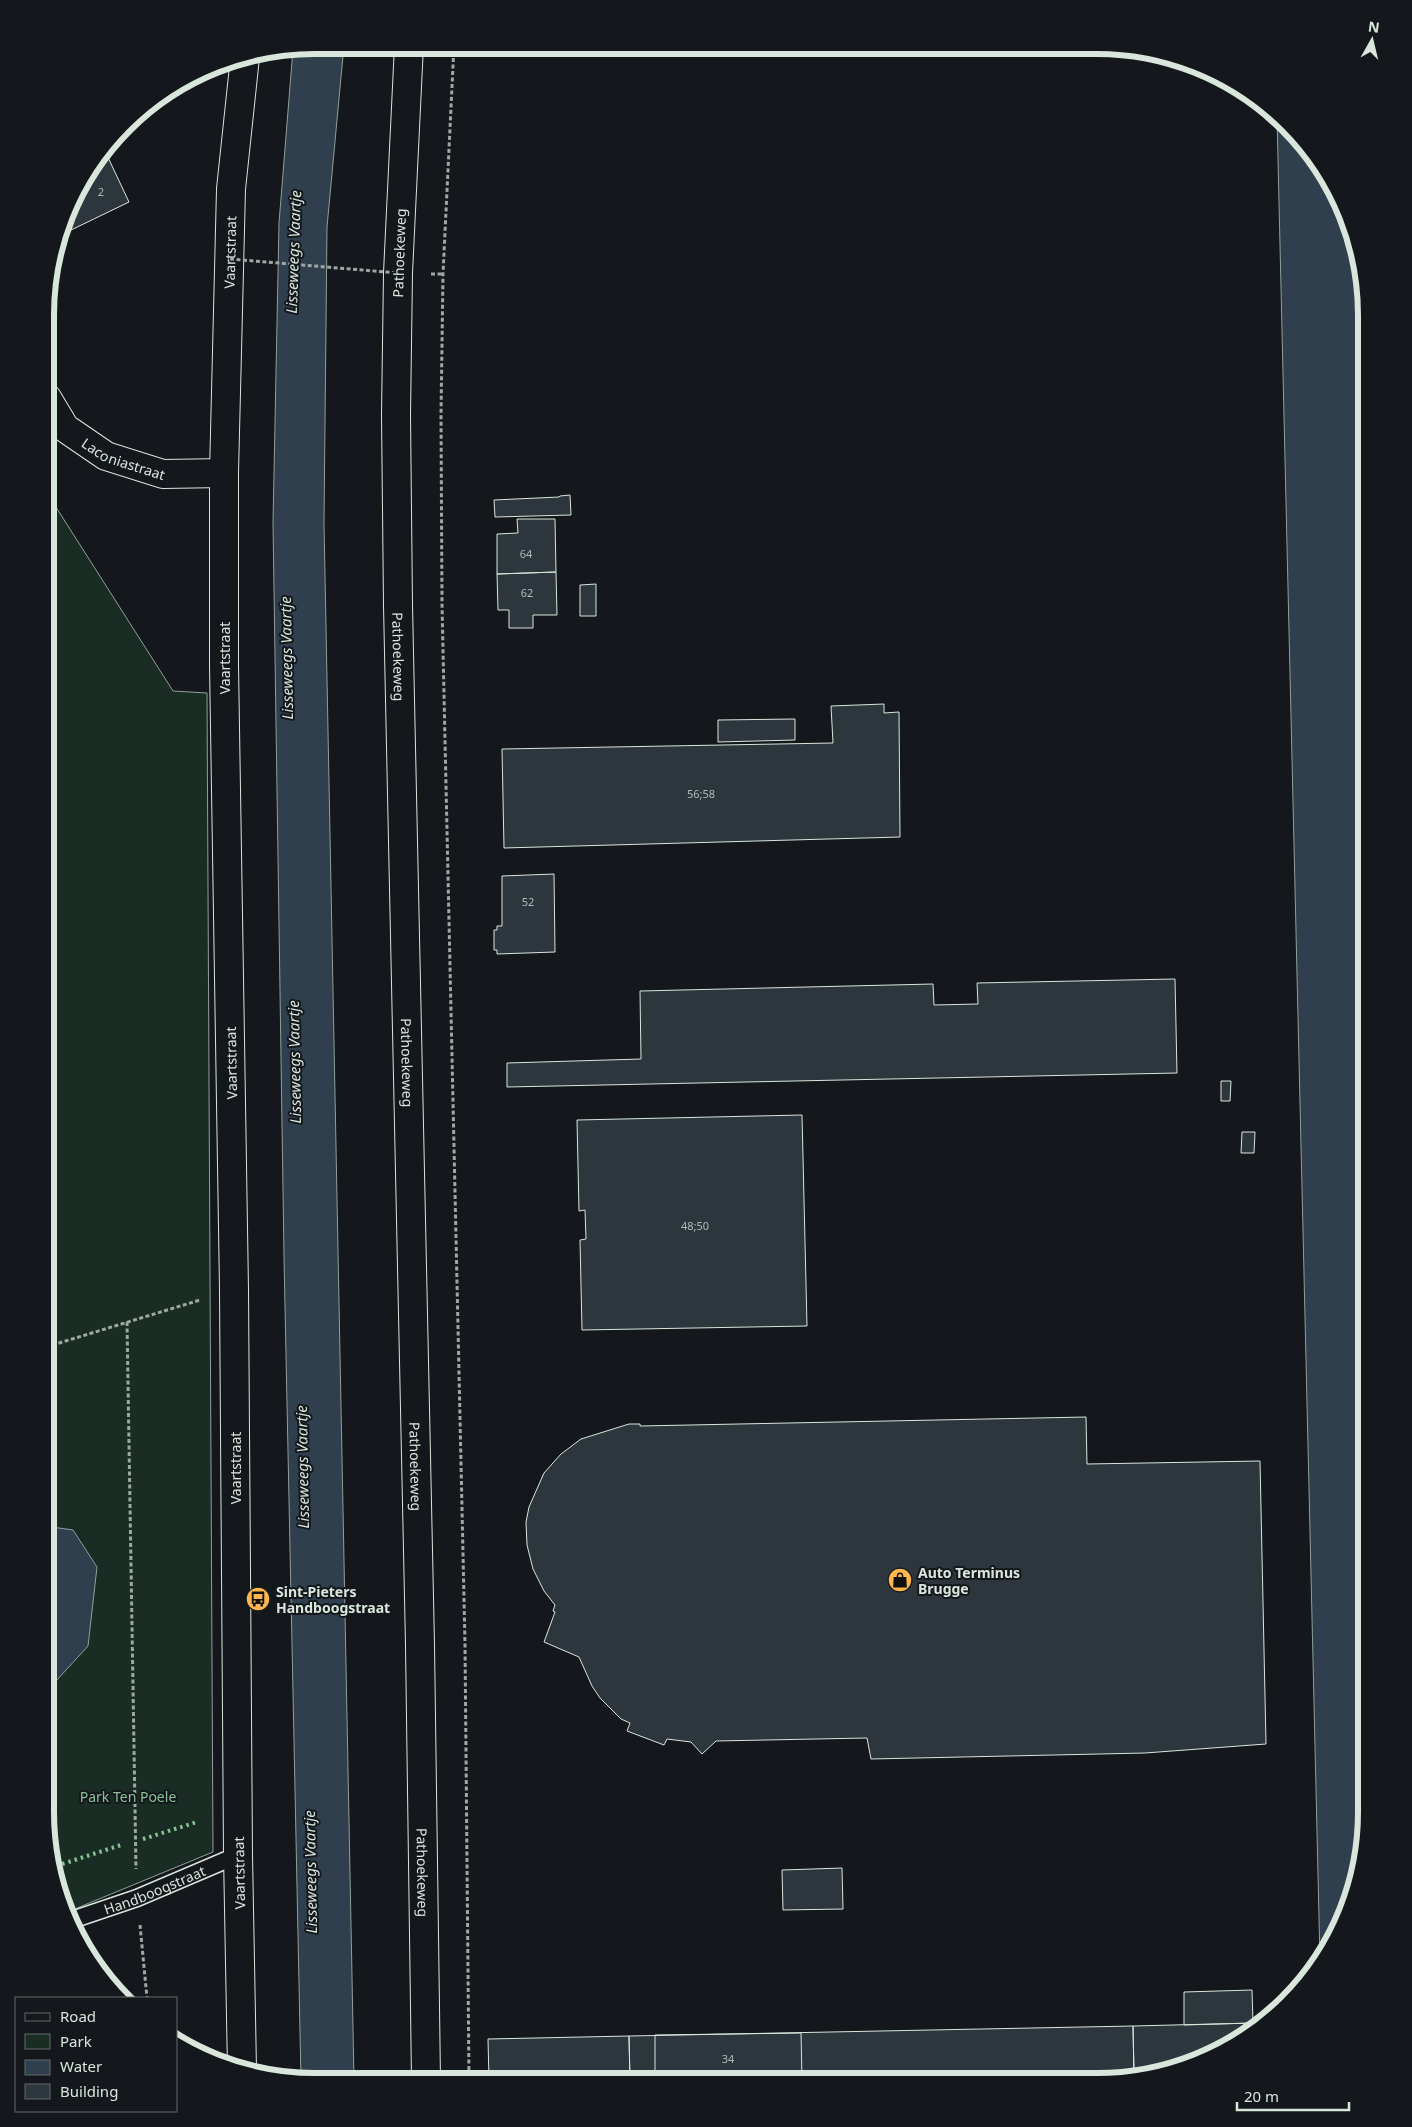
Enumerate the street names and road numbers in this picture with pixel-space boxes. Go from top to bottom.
street label: Pathoekeweg [388,208,410,298]
street label: Vaartstraat [219,216,240,289]
street label: Laconiastraat [78,433,168,484]
street label: Pathoekeweg [389,612,410,701]
street label: Vaartstraat [215,622,234,694]
street label: Pathoekeweg [397,1018,418,1107]
street label: Vaartstraat [221,1026,241,1100]
street label: Pathoekeweg [406,1422,427,1511]
street label: Vaartstraat [226,1432,245,1504]
street label: Pathoekeweg [413,1828,433,1917]
street label: Vaartstraat [229,1836,249,1910]
street label: Handboogstraat [101,1861,208,1918]

